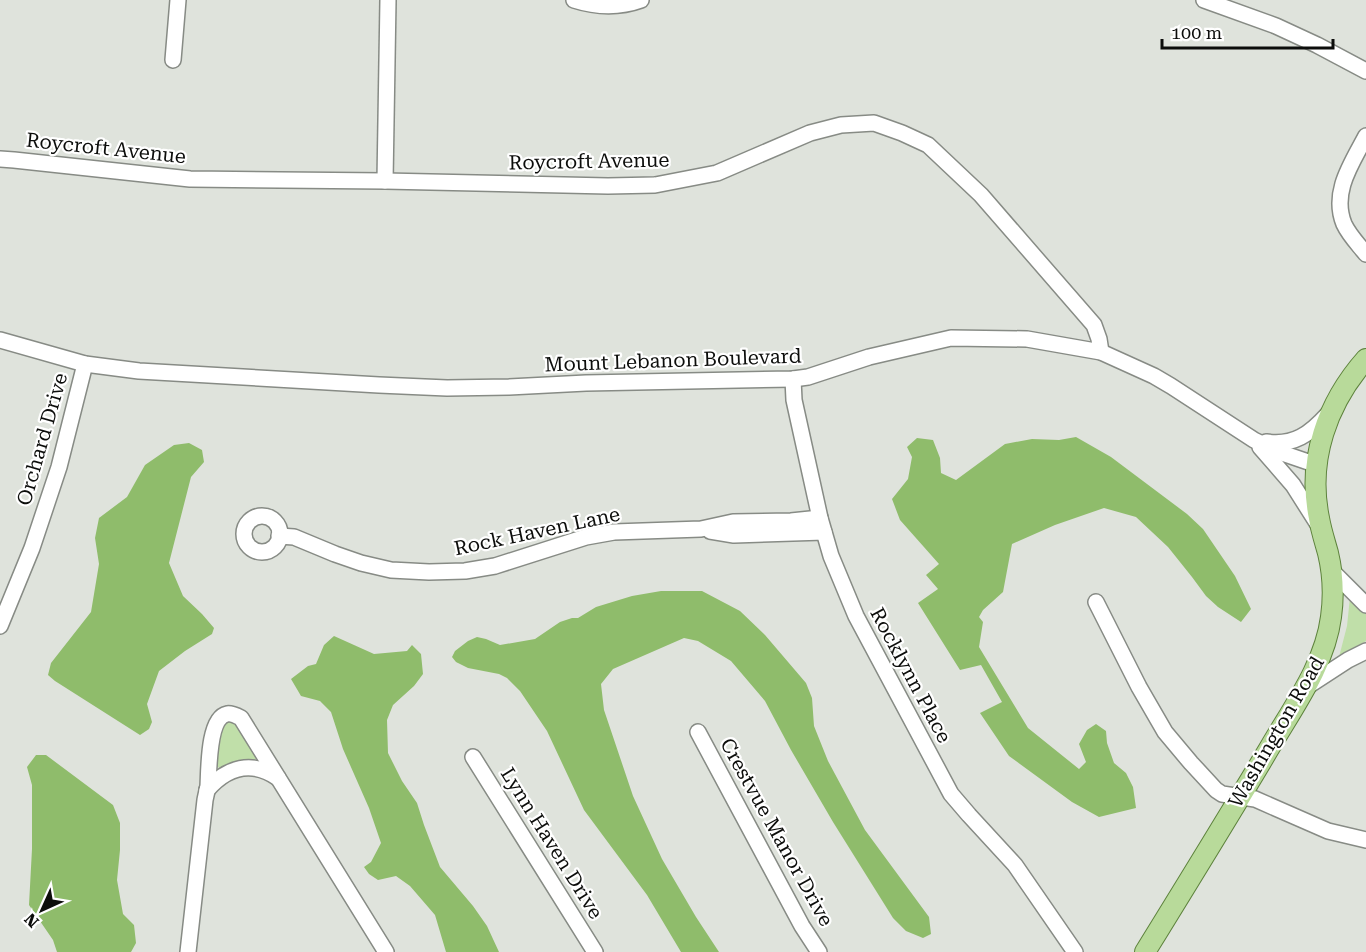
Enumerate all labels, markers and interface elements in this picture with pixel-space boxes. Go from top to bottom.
scale bar [1162,12,1333,50]
text: 100 m [1171,22,1222,43]
street label: Roycroft Avenue [25,128,187,168]
street label: Roycroft Avenue [508,148,670,174]
street label: Mount Lebanon Boulevard [544,344,802,376]
street label: Orchard Drive [12,370,72,508]
street label: Rock Haven Lane [452,502,622,560]
street label: Rocklynn Place [865,603,957,747]
street label: Washington Road [1223,652,1329,812]
street label: Crestvue Manor Drive [715,734,839,930]
street label: Lynn Haven Drive [496,763,608,923]
north arrow [12,880,72,940]
text: N [21,909,43,931]

